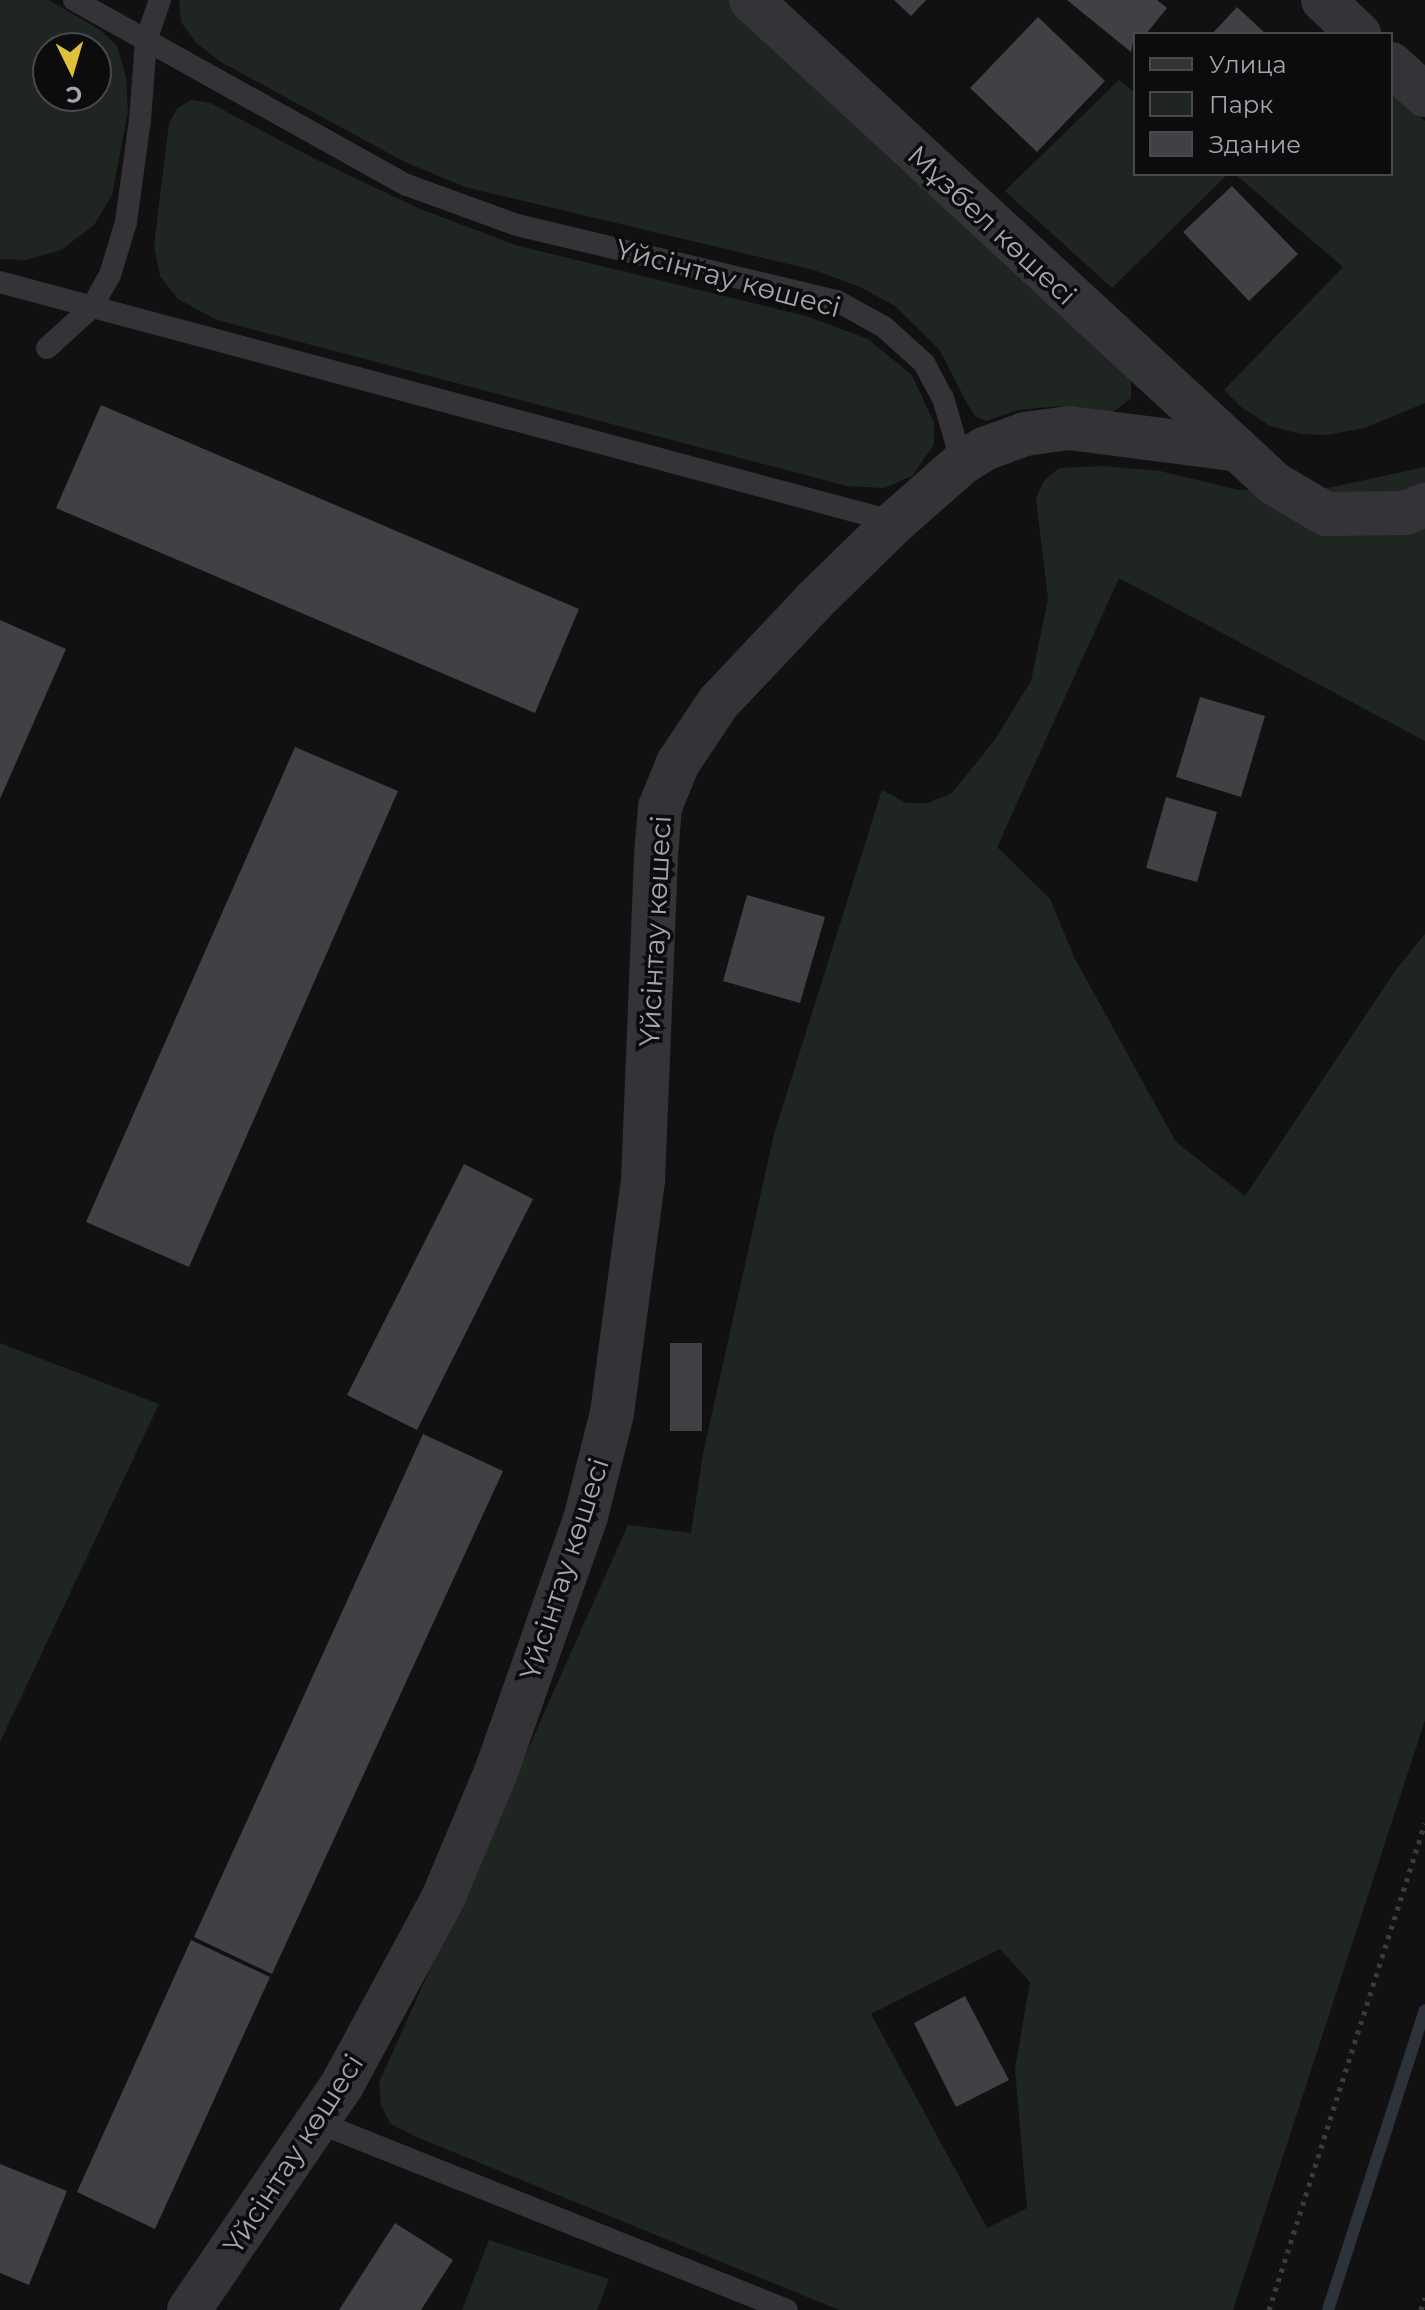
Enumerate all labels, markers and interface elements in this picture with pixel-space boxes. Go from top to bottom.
north arrow [32,32,112,112]
legend [1133,32,1393,176]
text: Улица [1209,50,1287,79]
text: С [65,80,83,109]
text: Парк [1209,90,1273,119]
text: Здание [1209,130,1301,159]
street label: Мұзбел көшесі [901,138,1083,312]
street label: Үйсінтау көшесі [612,232,844,324]
street label: Үйсінтау көшесі [632,814,678,1048]
street label: Үйсінтау көшесі [512,1454,616,1684]
street label: Үйсінтау көшесі [216,2048,370,2260]

